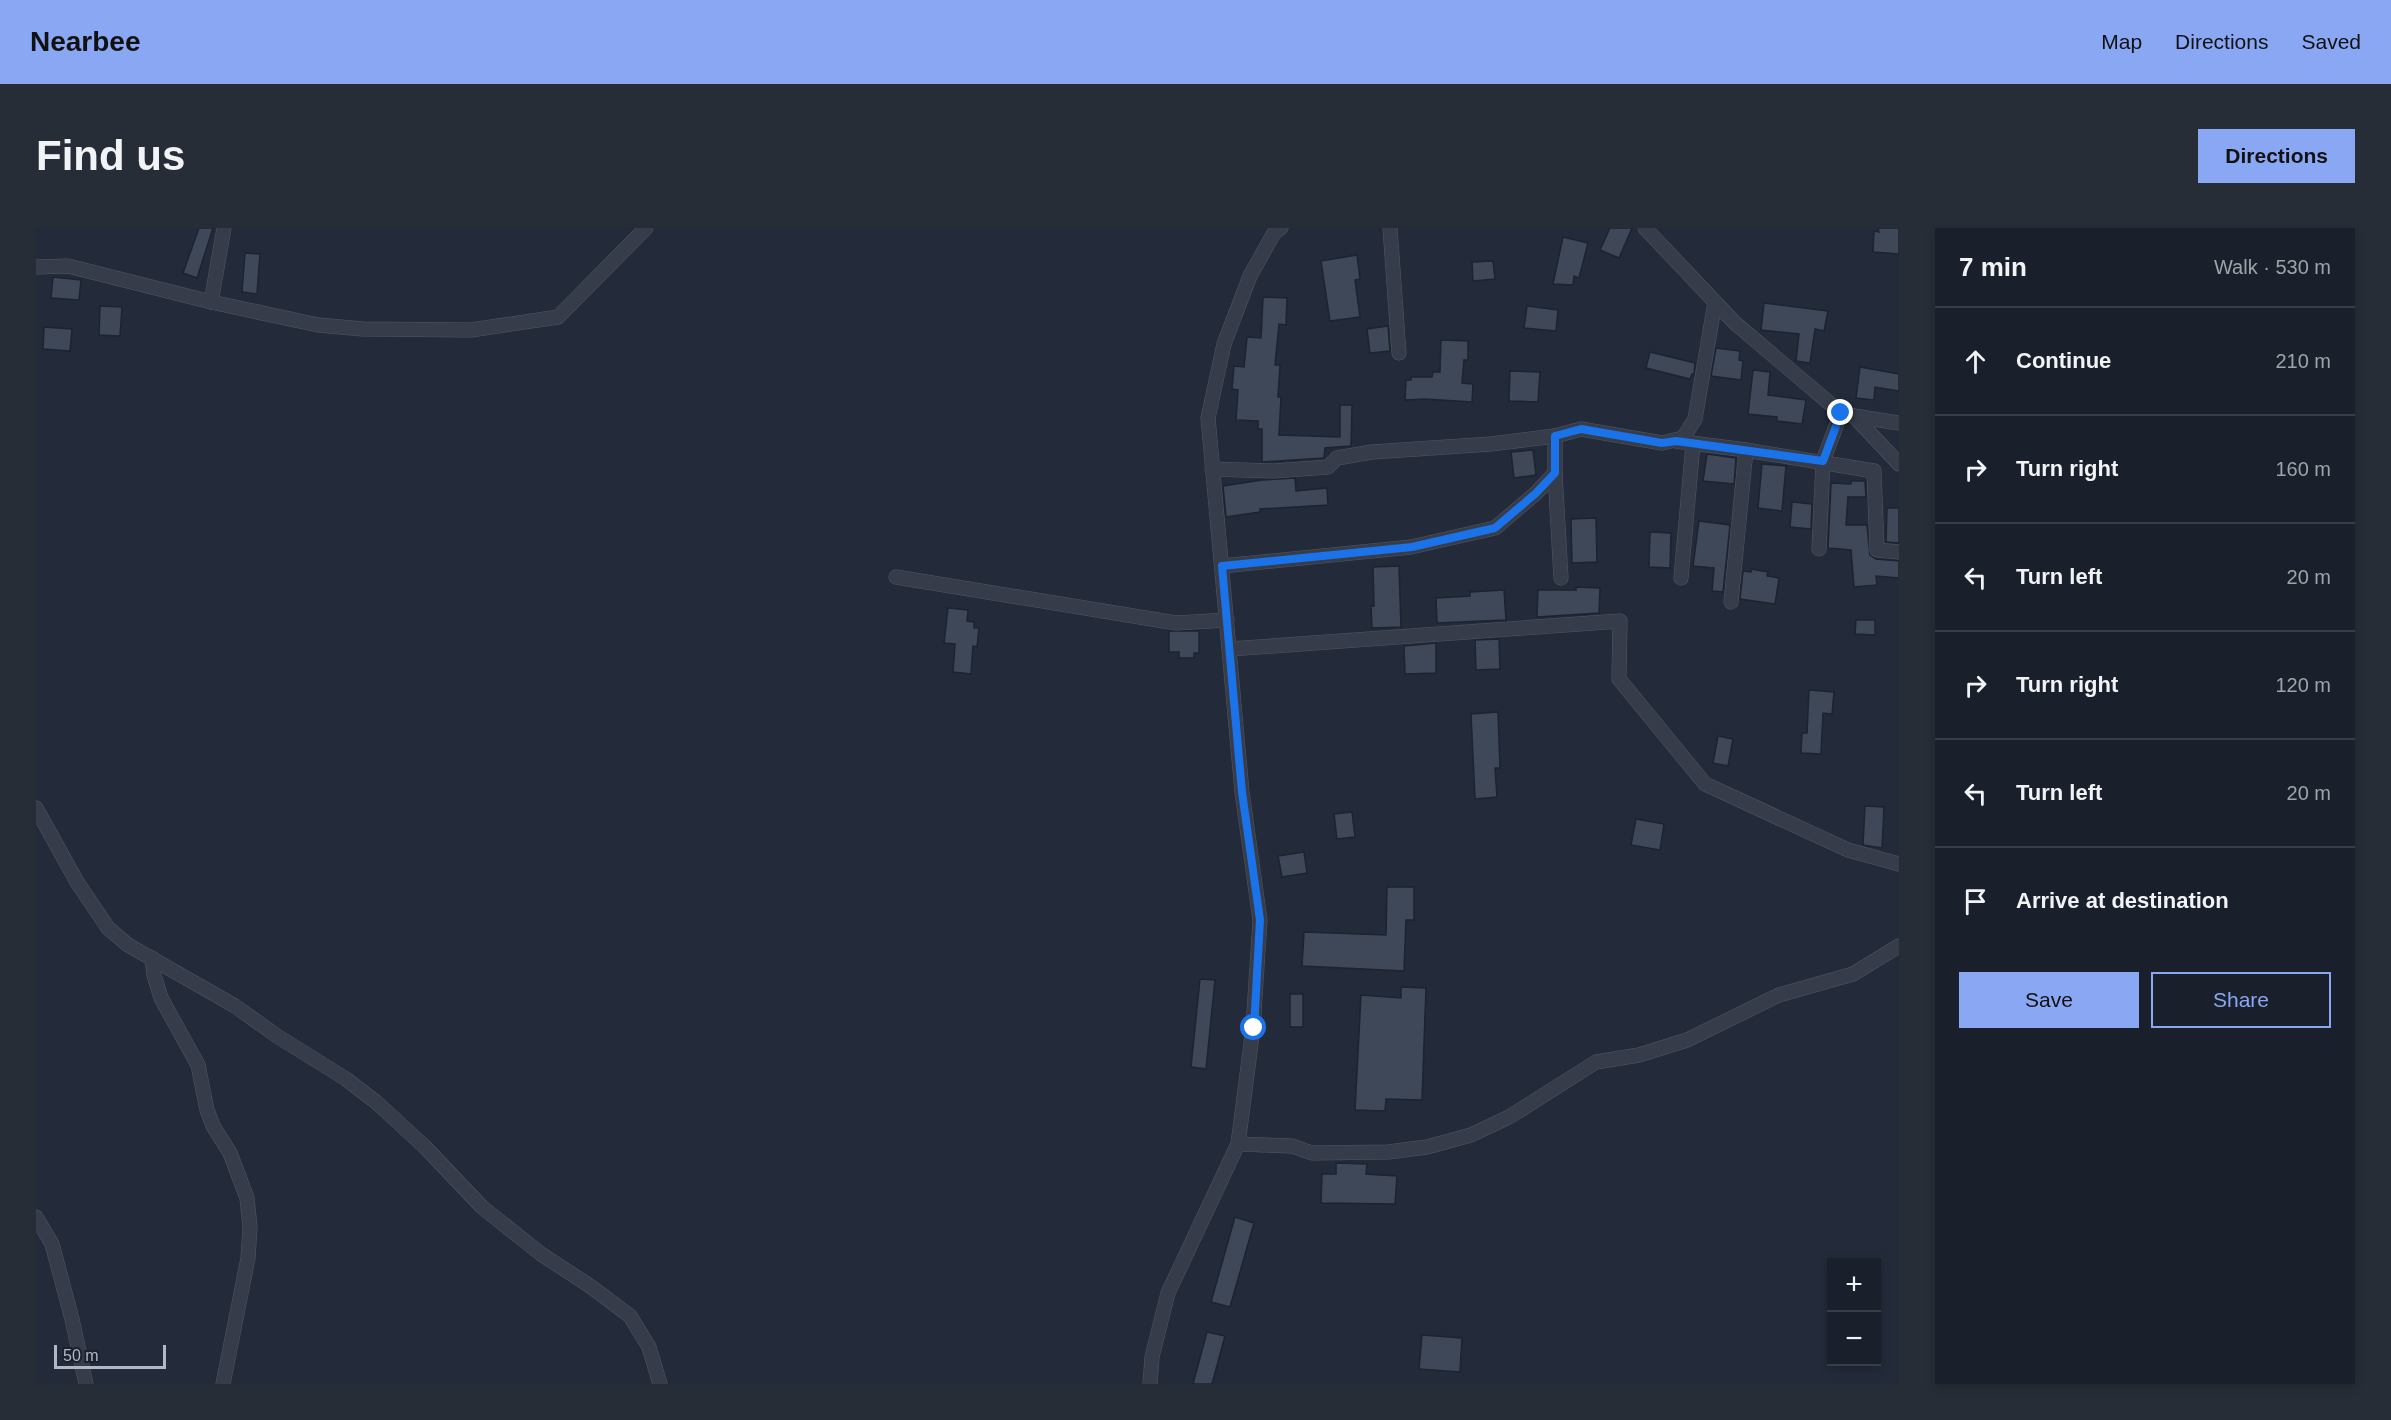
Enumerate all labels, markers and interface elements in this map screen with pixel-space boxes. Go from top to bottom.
text: Nearbee [30,26,141,57]
text: Map [2101,30,2142,53]
text: Directions [2175,30,2268,53]
text: Saved [2301,30,2361,53]
button: Directions [2198,129,2355,183]
text: Find us [36,132,185,179]
text: 7 min [1959,252,2027,282]
text: Walk · 530 m [2214,256,2331,278]
icon: ahead [1959,345,1992,378]
text: Continue [2016,348,2111,373]
text: 210 m [2275,350,2331,372]
route end [1827,399,1853,425]
icon: right [1959,453,1992,486]
text: Turn right [2016,456,2118,481]
text: 160 m [2275,458,2331,480]
icon: left [1959,561,1992,594]
text: Turn left [2016,564,2102,589]
text: 20 m [2287,566,2331,588]
icon: right [1959,669,1992,702]
text: Turn right [2016,672,2118,697]
text: 120 m [2275,674,2331,696]
icon: left [1959,777,1992,810]
text: Turn left [2016,780,2102,805]
text: 20 m [2287,782,2331,804]
icon: arrive [1959,885,1992,918]
text: Arrive at destination [2016,888,2229,913]
button: Save [1959,972,2139,1028]
button: Share [2151,972,2331,1028]
route start [1240,1014,1266,1040]
map controls [1827,1258,1881,1366]
button: + [1827,1258,1881,1312]
button: − [1827,1312,1881,1366]
scale bar [54,1342,166,1370]
text: 50 m [63,1347,99,1364]

